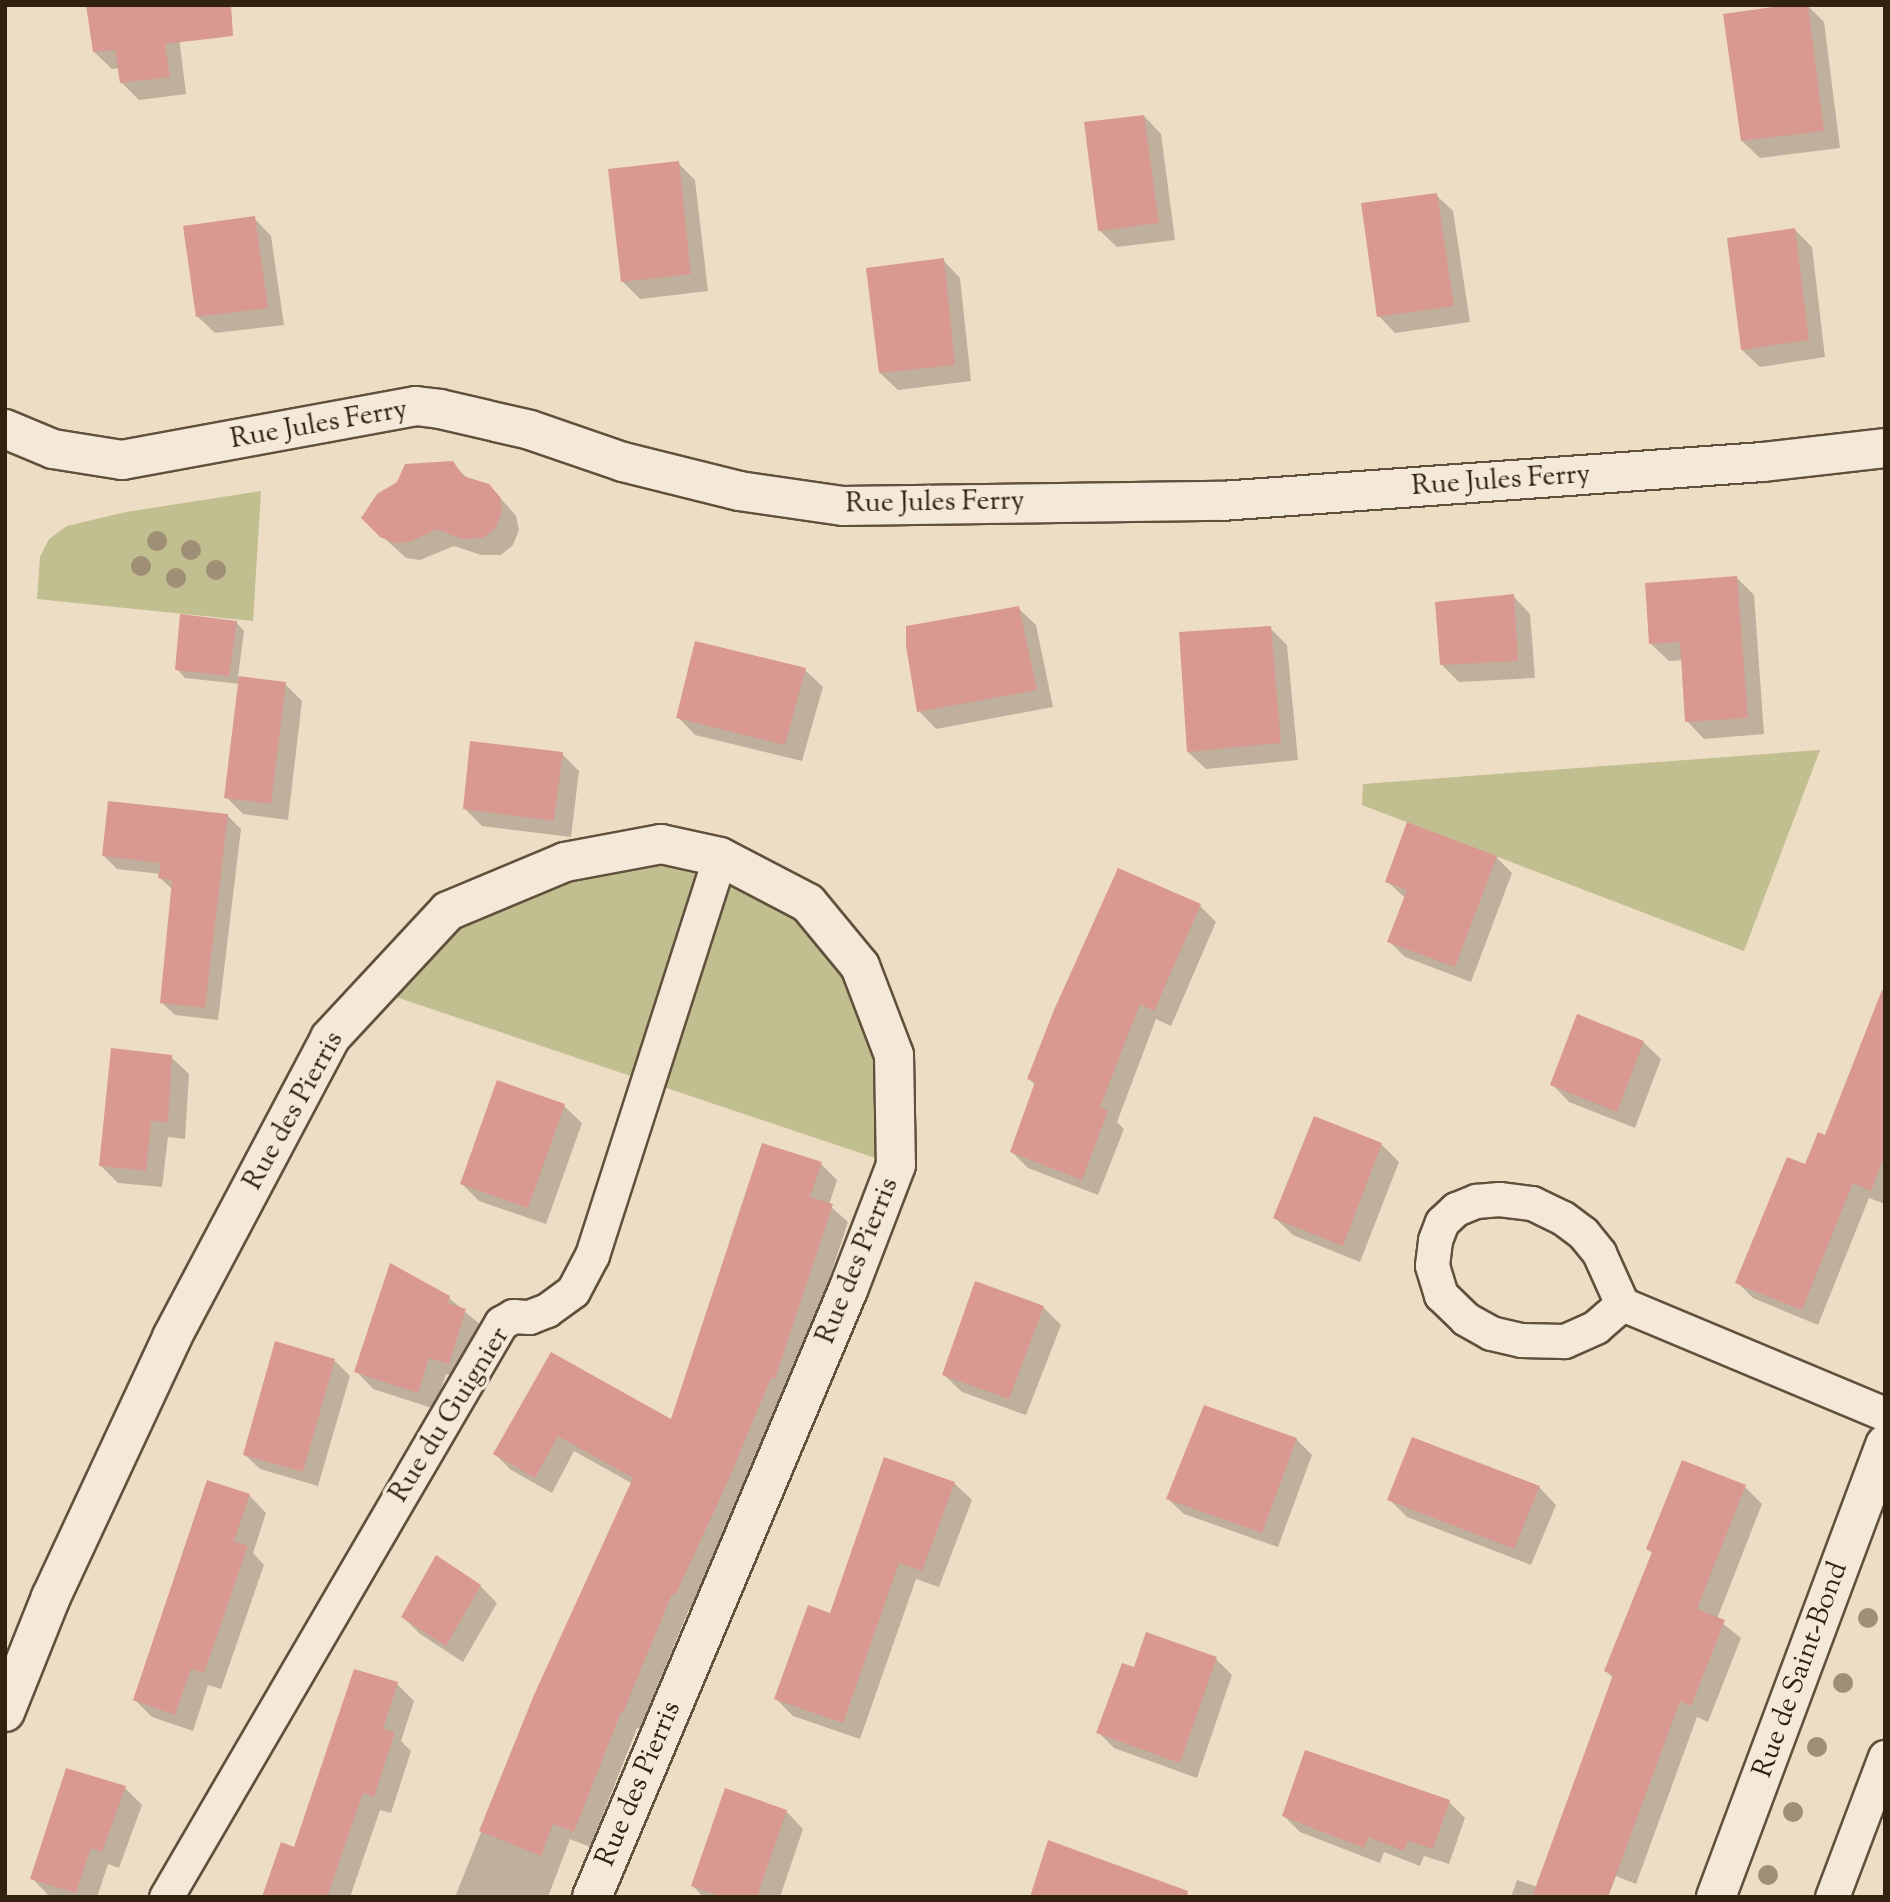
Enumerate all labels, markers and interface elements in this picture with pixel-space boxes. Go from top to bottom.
street label: Rue Jules Ferry [228,393,410,457]
street label: Rue Jules Ferry [1410,458,1592,504]
street label: Rue Jules Ferry [845,485,1025,521]
street label: Rue des Pierris [237,1026,351,1196]
street label: Rue des Pierris [809,1173,907,1349]
street label: Rue du Guignier [383,1321,517,1509]
street label: Rue de Saint-Bond [1746,1558,1856,1782]
street label: Rue des Pierris [589,1696,689,1872]

